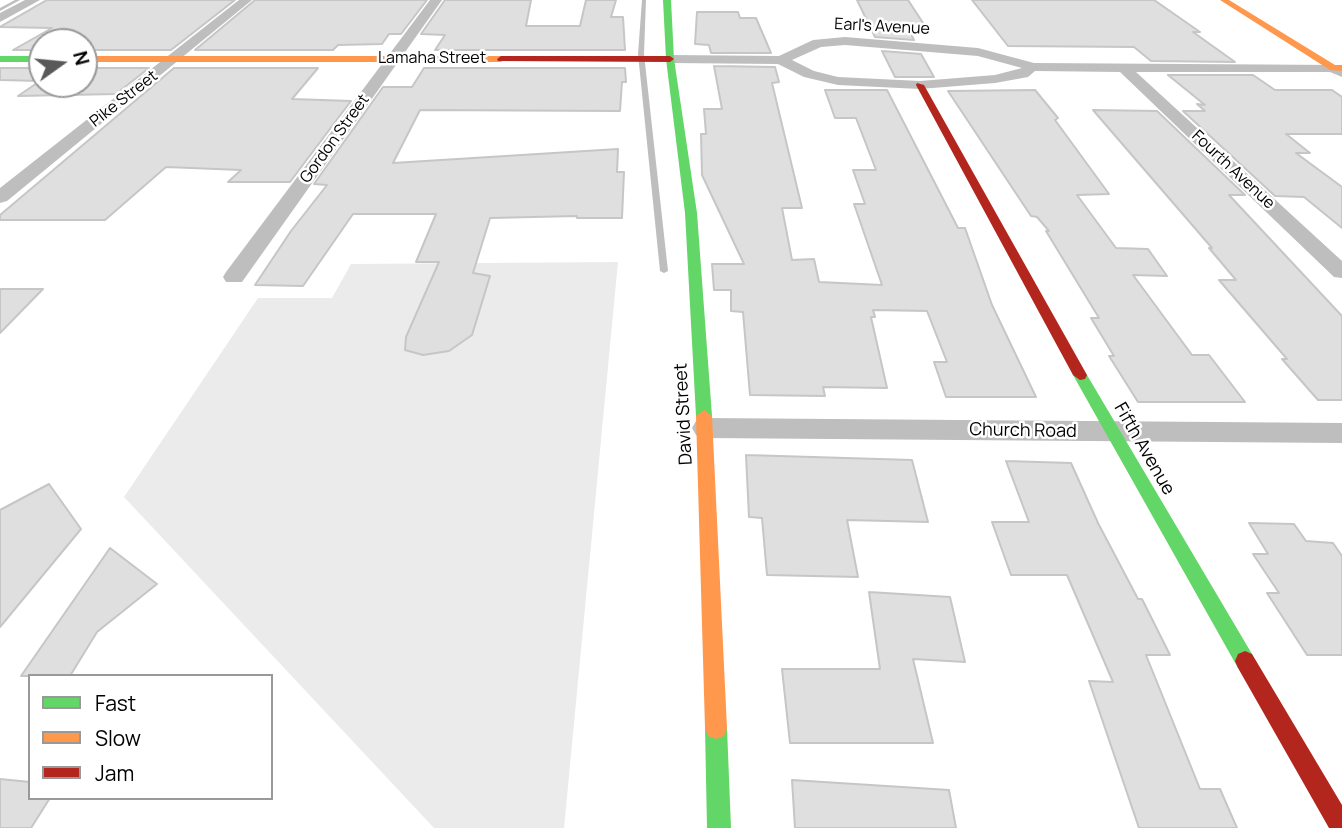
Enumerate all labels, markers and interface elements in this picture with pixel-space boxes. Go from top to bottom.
street label: Earl's Avenue [834,15,930,39]
north arrow [28,28,98,98]
text: N [67,48,96,68]
street label: Lamaha Street [378,49,486,69]
street label: Pike Street [86,67,162,131]
street label: Gordon Street [296,91,374,187]
street label: Fourth Avenue [1188,127,1278,213]
street label: David Street [671,362,697,466]
street label: Fifth Avenue [1109,399,1179,499]
street label: Church Road [969,419,1077,443]
legend [28,674,273,800]
text: Fast [95,689,136,717]
text: Slow [95,724,141,752]
text: Jam [95,759,134,787]

